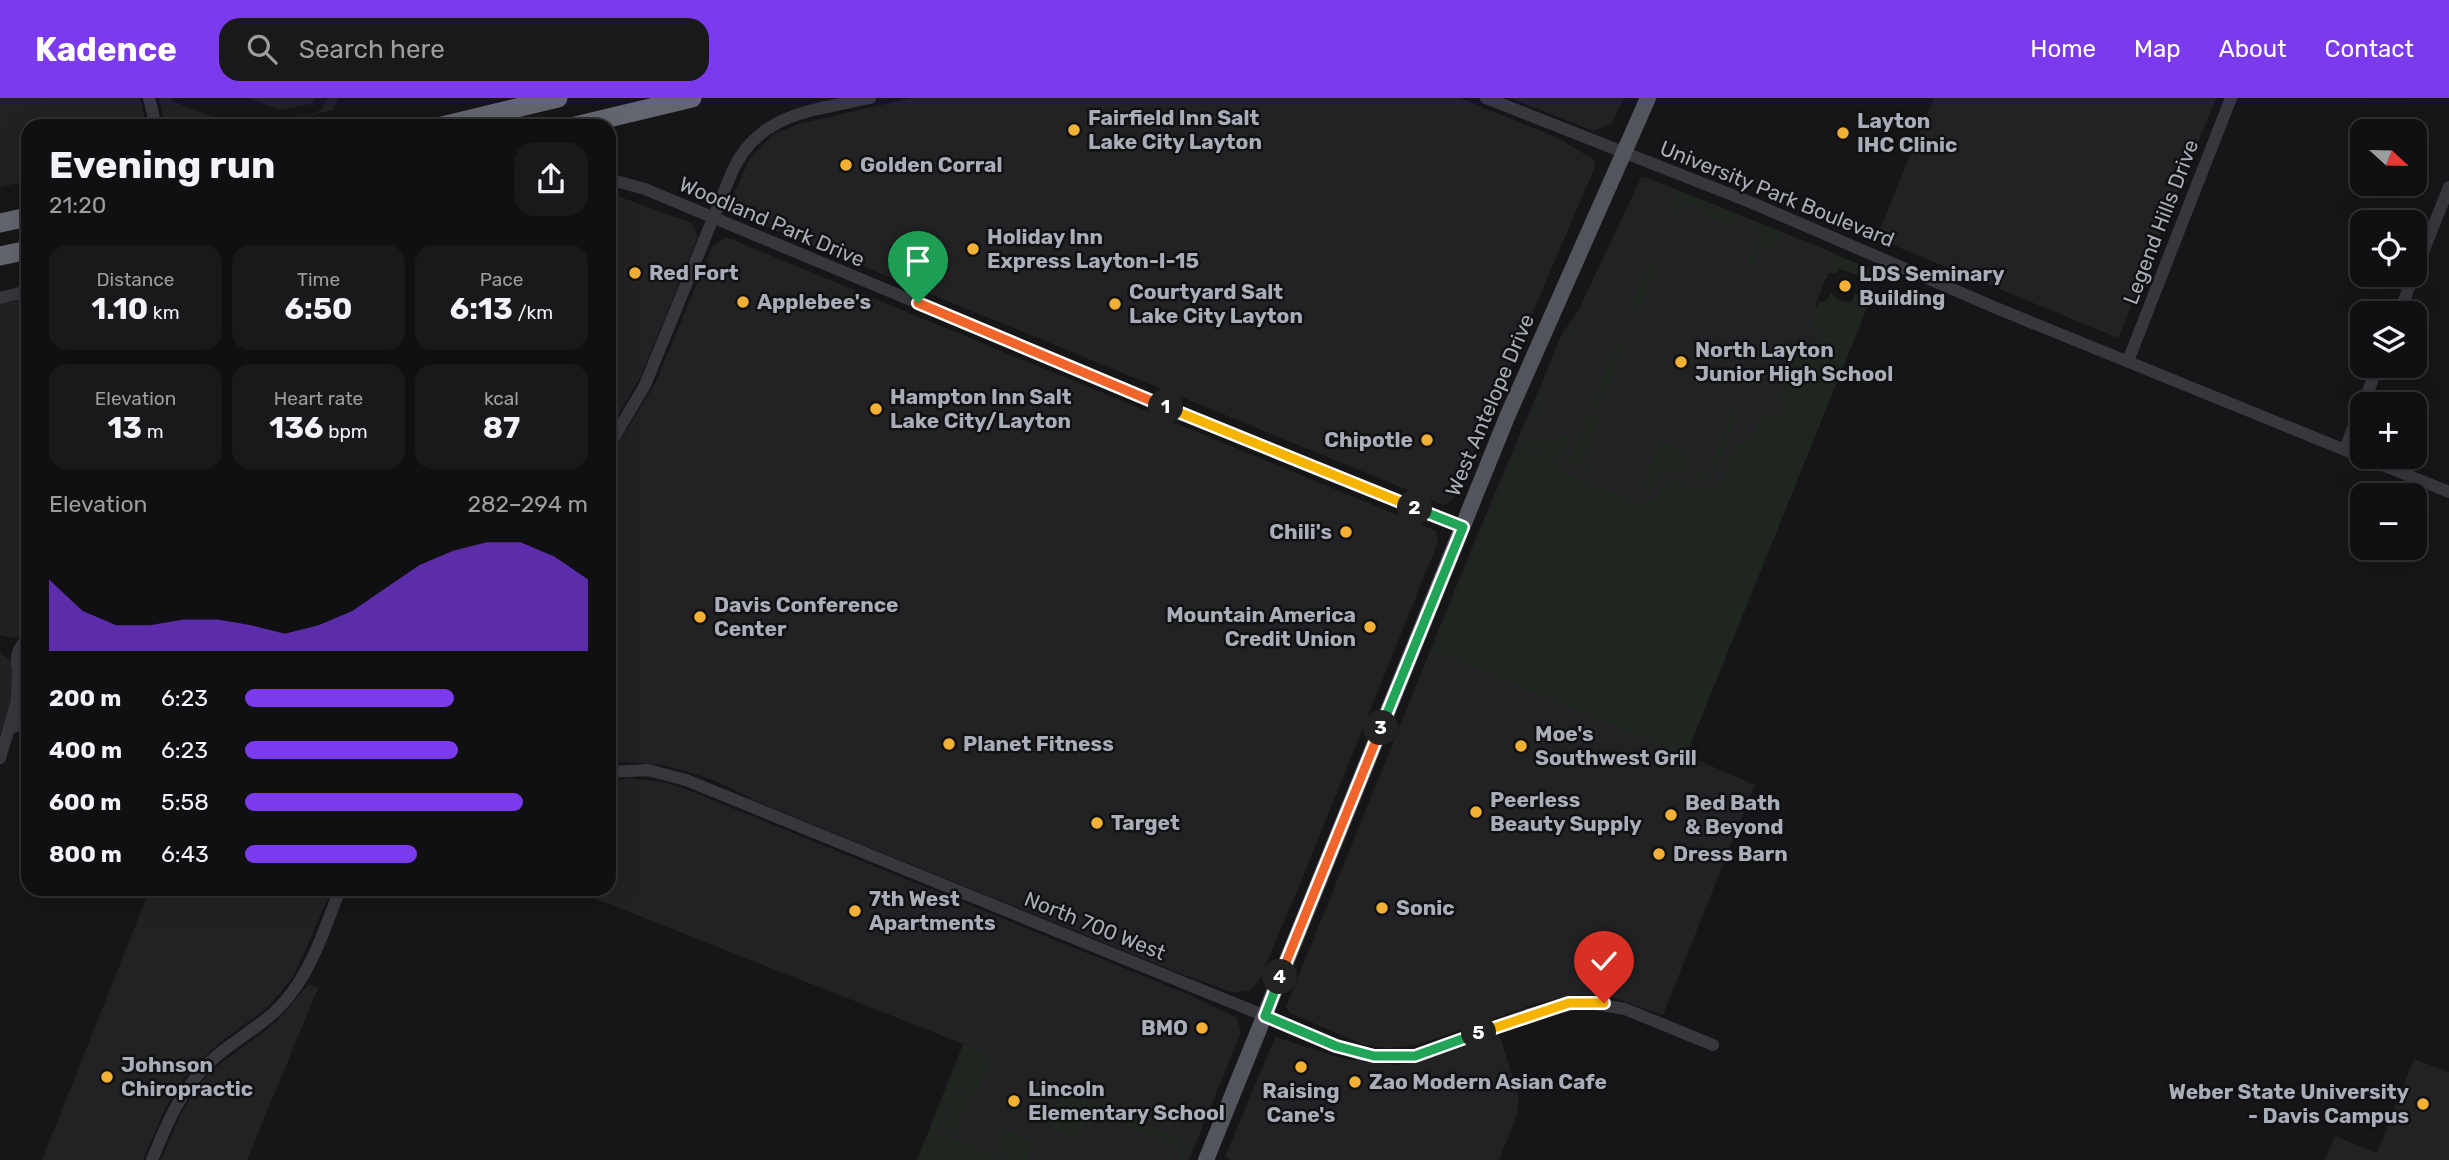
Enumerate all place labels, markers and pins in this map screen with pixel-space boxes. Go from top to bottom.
place label: Fairfield Inn Salt Lake City Layton [1088,105,1262,154]
place label: Layton IHC Clinic [1857,108,1957,157]
marker: Fairfield Inn Salt Lake City Layton [1066,122,1082,138]
marker: Layton IHC Clinic [1835,125,1851,141]
place label: Golden Corral [860,152,1003,177]
marker: Golden Corral [838,157,854,173]
place label: Holiday Inn Express Layton-I-15 [987,224,1199,273]
pin [888,231,948,303]
marker: Holiday Inn Express Layton-I-15 [965,241,981,257]
place label: Red Fort [649,260,739,285]
place label: LDS Seminary Building [1859,261,2005,310]
marker: Red Fort [627,265,643,281]
marker: LDS Seminary Building [1837,278,1853,294]
place label: Courtyard Salt Lake City Layton [1129,279,1303,328]
place label: Applebee's [757,289,871,314]
marker: Applebee's [735,294,751,310]
marker: Courtyard Salt Lake City Layton [1107,296,1123,312]
place label: North Layton Junior High School [1695,337,1893,386]
marker: North Layton Junior High School [1673,354,1689,370]
place label: Hampton Inn Salt Lake City/Layton [890,384,1072,433]
pin: 1 [1148,390,1184,424]
marker: Hampton Inn Salt Lake City/Layton [868,401,884,417]
place label: Chipotle [1324,427,1413,452]
marker: Chipotle [1419,432,1435,448]
pin: 2 [1398,490,1432,526]
place label: Chili's [1269,519,1332,544]
marker: Chili's [1338,524,1354,540]
place label: Davis Conference Center [714,592,899,641]
place label: Mountain America Credit Union [1166,602,1356,651]
marker: Davis Conference Center [692,609,708,625]
marker: Mountain America Credit Union [1362,619,1378,635]
pin: 3 [1364,710,1398,746]
place label: Moe's Southwest Grill [1535,721,1697,770]
place label: Planet Fitness [963,731,1114,756]
marker: Planet Fitness [941,736,957,752]
marker: Moe's Southwest Grill [1513,738,1529,754]
place label: Peerless Beauty Supply [1490,787,1642,836]
place label: Bed Bath & Beyond [1685,790,1784,839]
marker: Peerless Beauty Supply [1468,804,1484,820]
marker: Bed Bath & Beyond [1663,807,1679,823]
place label: Target [1111,810,1180,835]
marker: Target [1089,815,1105,831]
place label: Dress Barn [1673,841,1788,866]
marker: Dress Barn [1651,846,1667,862]
place label: 7th West Apartments [869,886,996,935]
place label: Sonic [1396,895,1455,920]
marker: Sonic [1374,900,1390,916]
marker: 7th West Apartments [847,903,863,919]
pin [1574,931,1634,1003]
pin: 4 [1262,960,1298,994]
place label: BMO [1141,1015,1188,1040]
pin: 5 [1462,1016,1496,1051]
marker: BMO [1194,1020,1210,1036]
place label: Johnson Chiropractic [121,1052,253,1101]
marker: Raising Cane's [1293,1059,1309,1075]
marker: Johnson Chiropractic [99,1069,115,1085]
place label: Zao Modern Asian Cafe [1369,1069,1607,1094]
marker: Zao Modern Asian Cafe [1347,1074,1363,1090]
place label: Lincoln Elementary School [1028,1076,1225,1125]
place label: Raising Cane's [1262,1078,1340,1127]
place label: Weber State University - Davis Campus [2169,1079,2409,1128]
marker: Lincoln Elementary School [1006,1093,1022,1109]
marker: Weber State University - Davis Campus [2415,1096,2431,1112]

